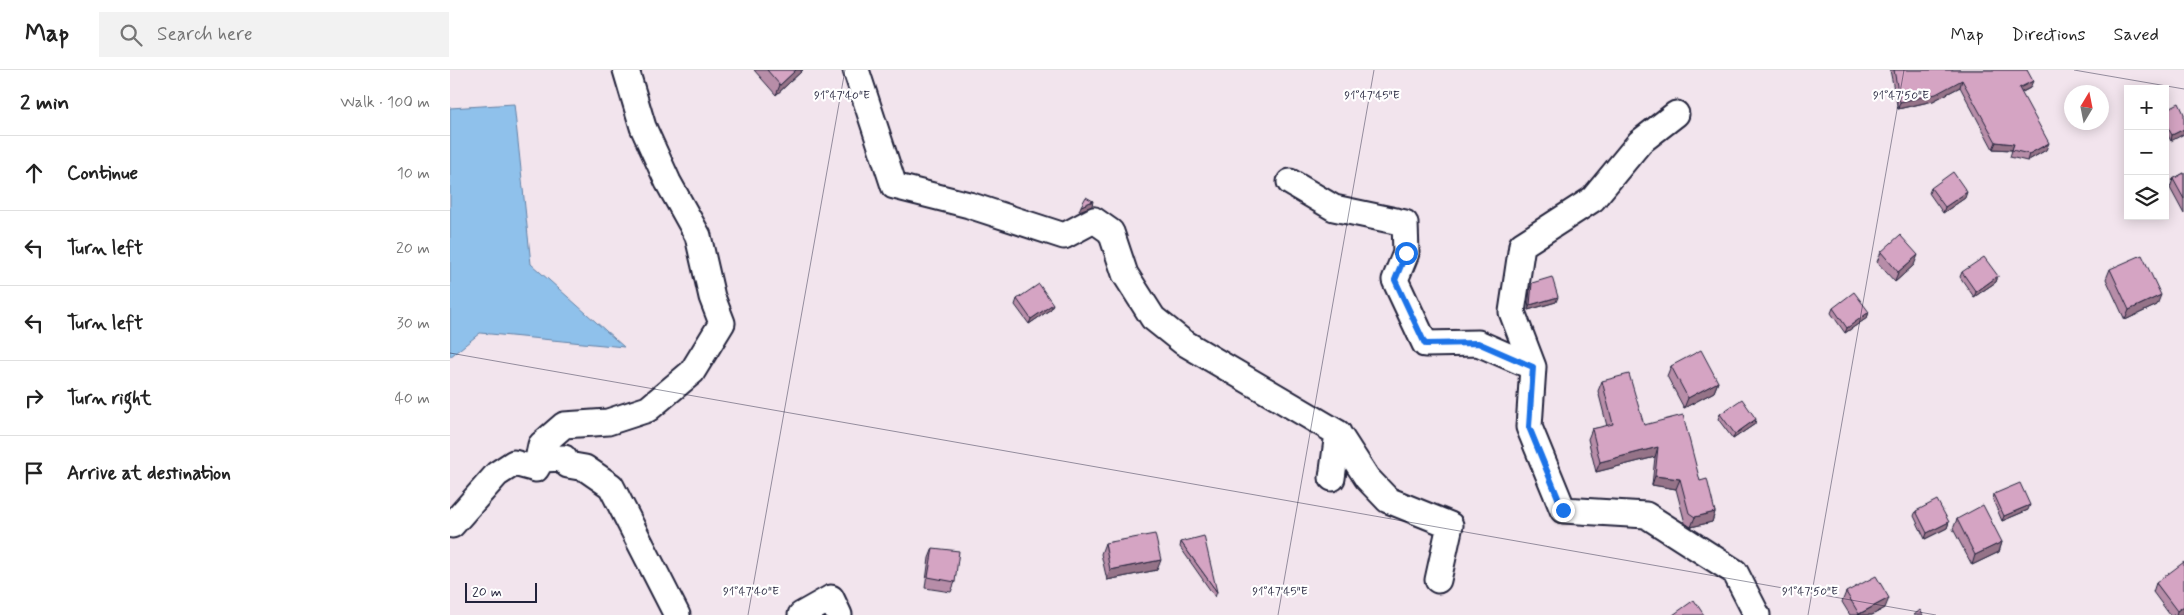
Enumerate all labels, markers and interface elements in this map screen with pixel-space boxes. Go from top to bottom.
search box [99,12,449,57]
text: Map [25,19,69,50]
icon: search [117,21,145,49]
text: Search here [157,22,253,47]
text: Map [1951,23,1984,47]
text: Directions [2012,23,2086,47]
text: Saved [2114,23,2159,47]
north arrow [2064,85,2109,130]
map controls [2124,85,2169,220]
button: + [2124,85,2169,130]
text: 91°47'40"E [814,88,870,104]
text: 91°47'45"E [1344,88,1400,104]
text: 91°47'50"E [1873,88,1929,104]
text: 2 min [20,89,69,117]
text: Walk · 100 m [340,92,430,113]
button: − [2124,130,2169,175]
icon: ahead [20,159,48,187]
text: Continue [67,161,138,186]
text: 10 m [397,163,430,184]
button: layers [2124,175,2169,220]
icon: left [20,234,48,262]
text: Turn left [67,236,143,261]
text: 20 m [396,238,430,259]
route start [1395,242,1418,265]
icon: left [20,309,48,337]
text: Turn left [67,311,143,336]
text: 30 m [397,313,430,334]
icon: right [20,384,48,412]
text: Turn right [67,386,151,411]
text: 40 m [394,388,430,409]
icon: arrive [20,459,48,487]
text: Arrive at destination [67,461,231,486]
route end [1552,499,1575,522]
scale bar [465,580,538,603]
text: 20 m [472,583,502,601]
text: 91°47'40"E [723,584,779,600]
text: 91°47'45"E [1252,584,1308,600]
text: 91°47'50"E [1782,584,1838,600]

